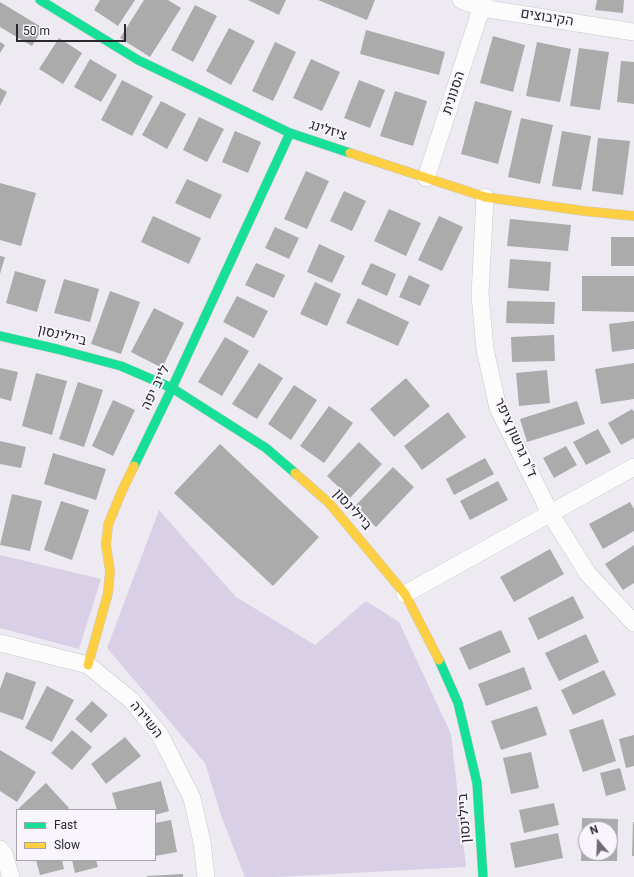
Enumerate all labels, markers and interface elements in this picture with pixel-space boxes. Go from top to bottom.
street label: הקיבוצים [519,6,575,30]
scale bar [18,16,128,42]
text: 50 m [23,24,50,38]
street label: הסנונית [439,69,469,117]
street label: ציזלינג [307,117,349,145]
street label: ביילינסון [36,322,88,350]
street label: לייב יפה [138,363,174,413]
street label: ד"ר גרשון ציפר [490,396,540,480]
street label: ביילינסון [329,486,375,534]
street label: השיירה [126,698,166,742]
street label: ביילינסון [455,793,475,843]
legend [16,809,156,861]
text: Fast [54,818,77,832]
north arrow [578,821,618,861]
text: N [588,823,600,838]
text: Slow [54,838,80,852]

